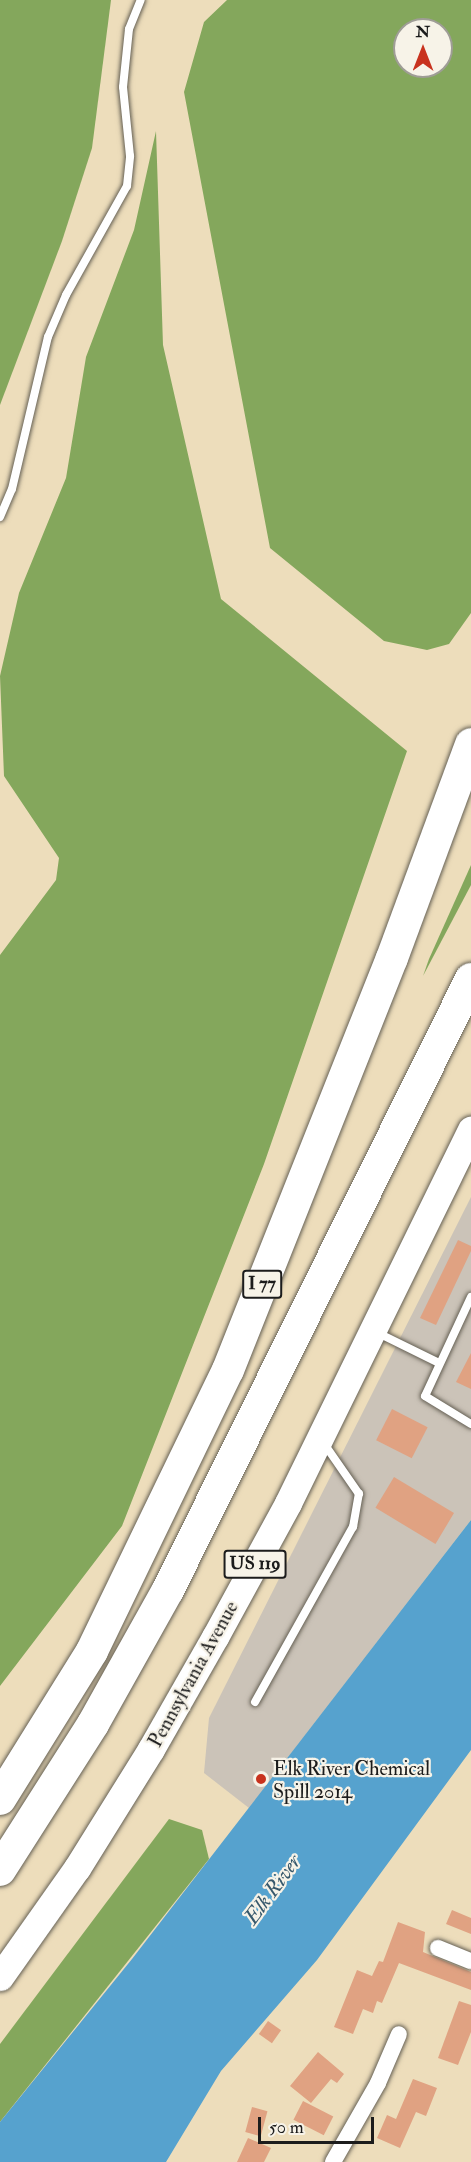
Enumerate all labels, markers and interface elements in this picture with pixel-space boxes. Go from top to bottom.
north arrow [393,18,453,78]
text: N [416,22,430,42]
road number: I 77 [241,1269,283,1299]
road number: US 119 [224,1549,286,1579]
street label: Pennsylvania Avenue [143,1597,243,1751]
place label: Elk River Chemical Spill 2014 [273,1756,430,1803]
marker: Elk River Chemical Spill 2014 [254,1772,268,1786]
water label: Elk River [239,1850,307,1930]
scale bar [261,2105,376,2143]
text: 50 m [269,2116,304,2139]

